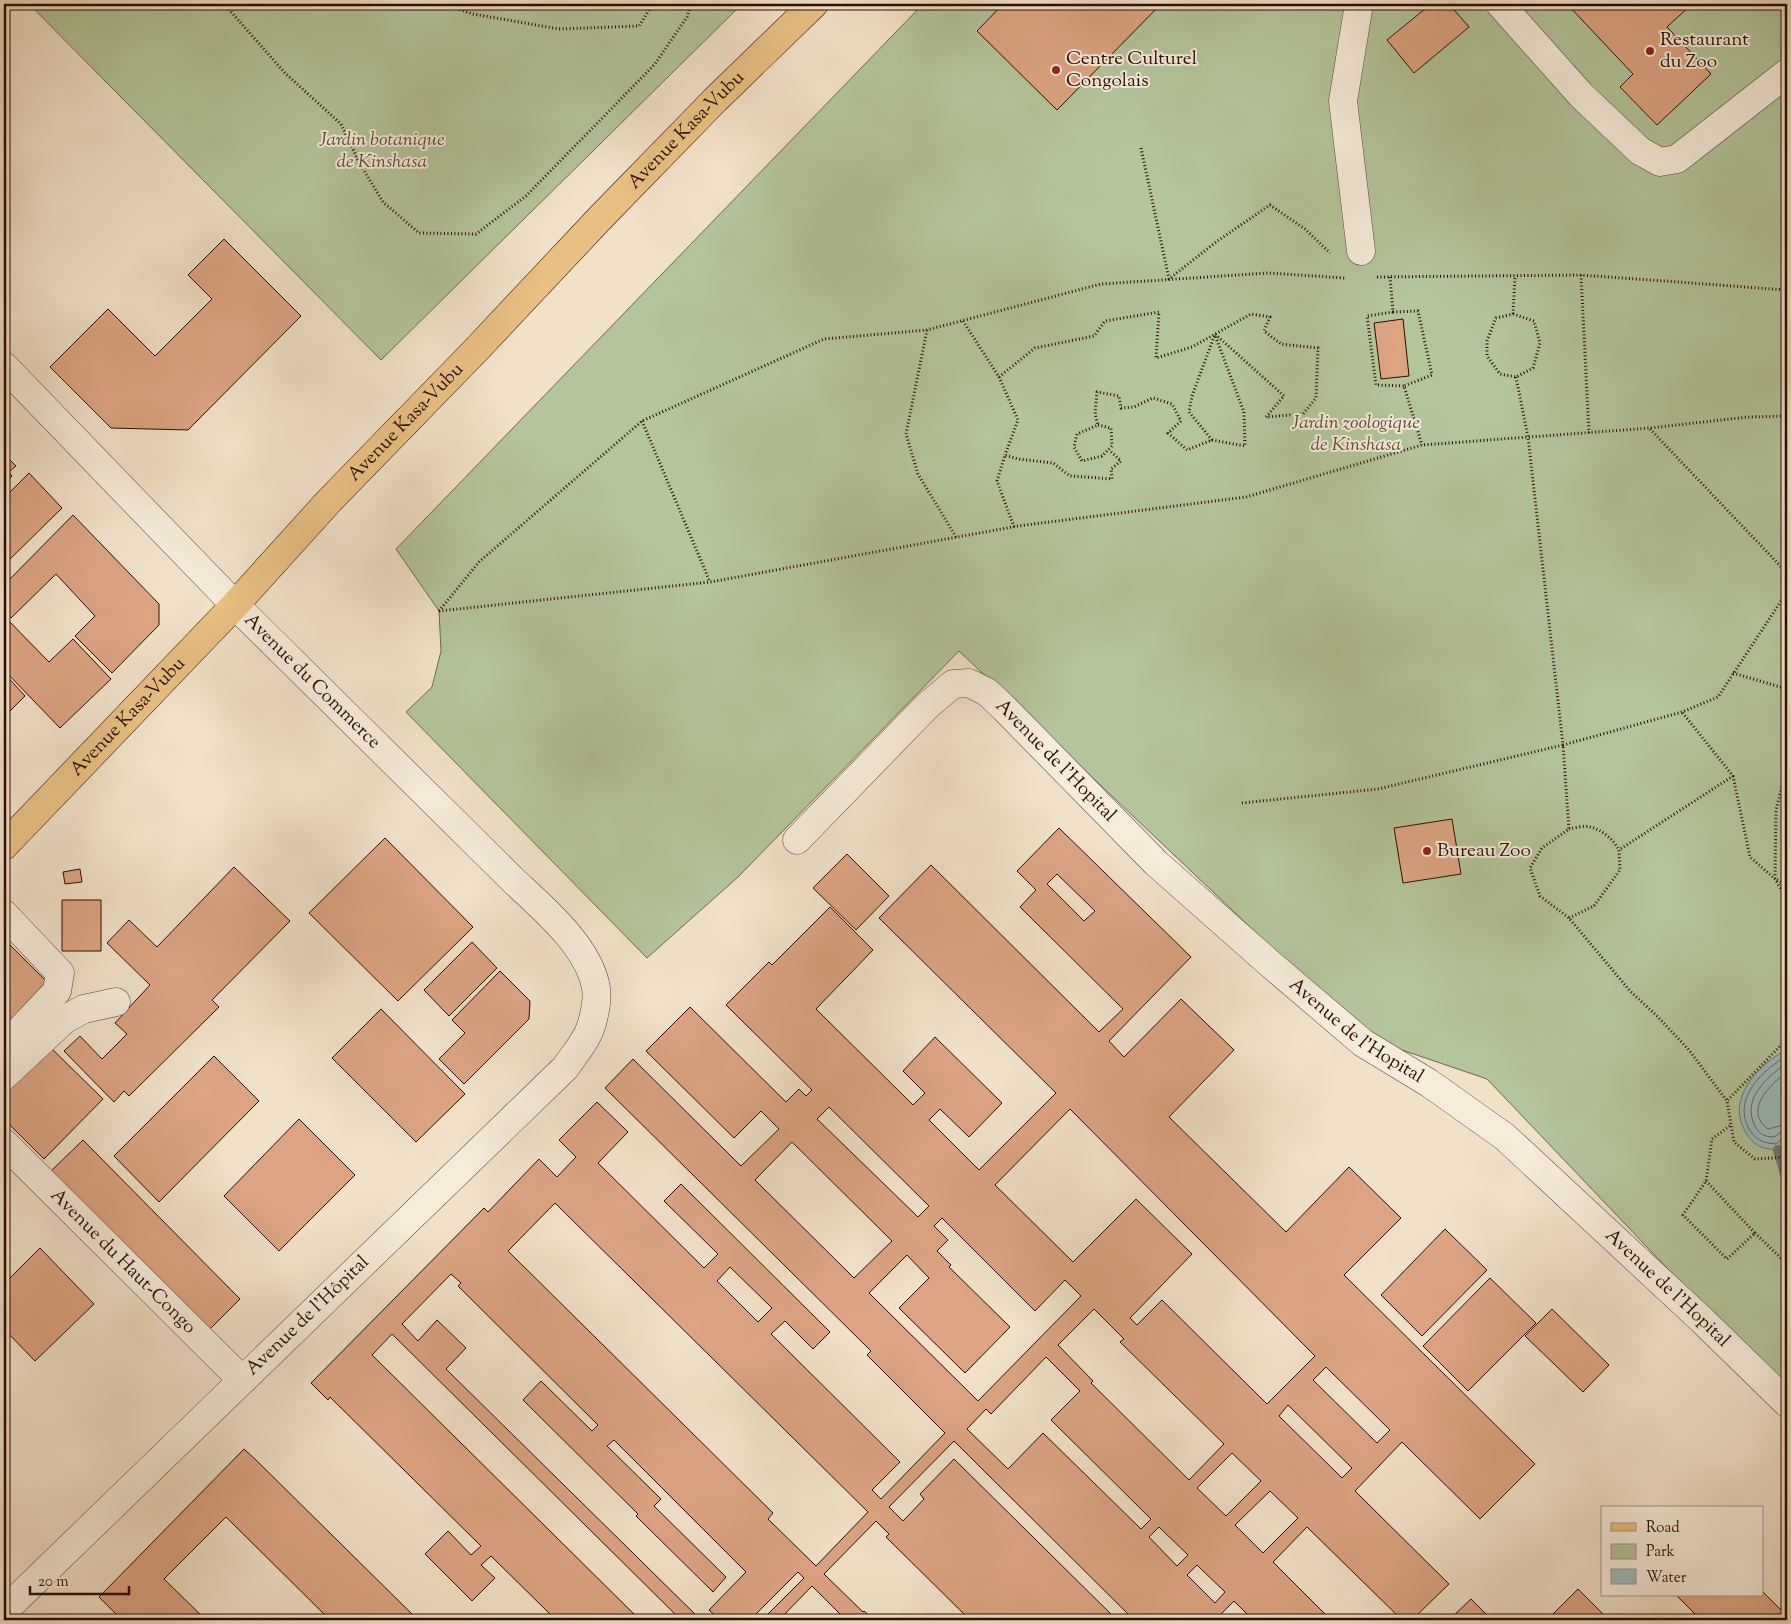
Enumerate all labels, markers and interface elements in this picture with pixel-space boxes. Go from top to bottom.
place label: Restaurant du Zoo [1660,27,1749,76]
marker: Restaurant du Zoo [1644,45,1656,57]
place label: Centre Culturel Congolais [1066,46,1197,95]
marker: Centre Culturel Congolais [1050,64,1062,76]
street label: Avenue Kasa-Vubu [622,65,751,195]
park label: Jardin botanique de Kinshasa [318,127,445,176]
street label: Avenue Kasa-Vubu [341,357,470,488]
park label: Jardin zoologique de Kinshasa [1291,410,1420,459]
street label: Avenue du Commerce [238,607,387,755]
street label: Avenue Kasa-Vubu [64,651,192,783]
street label: Avenue de l'Hopital [989,693,1122,828]
place label: Bureau Zoo [1437,838,1531,865]
marker: Bureau Zoo [1421,845,1433,857]
street label: Avenue de l'Hopital [1283,972,1429,1090]
street label: Avenue du Haut-Congo [44,1183,202,1340]
street label: Avenue de l'Hopital [1599,1223,1736,1354]
street label: Avenue de l’Hôpital [240,1250,376,1382]
legend [1601,1506,1764,1596]
text: Road [1646,1518,1680,1539]
text: Park [1646,1542,1675,1563]
scale bar [30,1564,129,1596]
text: Water [1646,1568,1687,1589]
text: 20 m [38,1572,69,1593]

